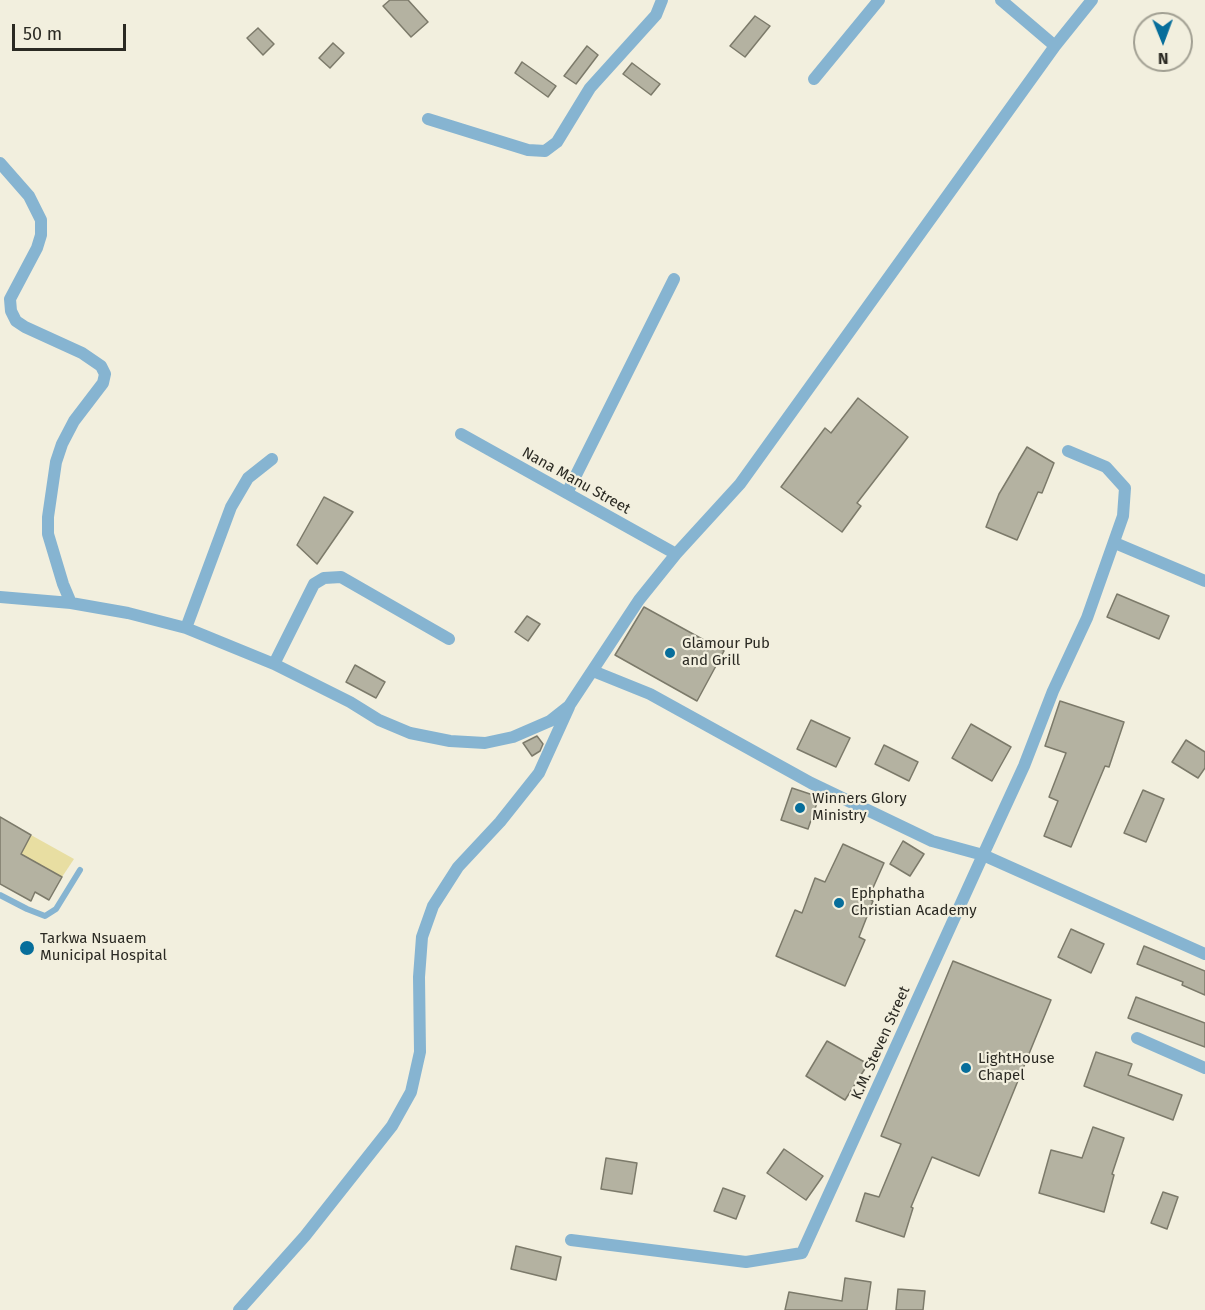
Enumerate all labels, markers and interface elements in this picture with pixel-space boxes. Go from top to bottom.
scale bar [15,12,129,50]
north arrow [1133,12,1193,72]
text: 50 m [23,23,62,45]
text: N [1158,49,1169,68]
street label: Nana Manu Street [519,444,633,518]
place label: Glamour Pub and Grill [682,635,770,670]
marker: Glamour Pub and Grill [663,646,677,660]
place label: Winners Glory Ministry [812,790,907,825]
marker: Winners Glory Ministry [793,801,807,815]
place label: Ephphatha Christian Academy [851,885,977,920]
marker: Ephphatha Christian Academy [832,896,846,910]
place label: Tarkwa Nsuaem Municipal Hospital [40,930,167,965]
marker: Tarkwa Nsuaem Municipal Hospital [18,939,36,957]
street label: K.M. Steven Street [848,984,914,1102]
place label: LightHouse Chapel [978,1050,1055,1085]
marker: LightHouse Chapel [959,1061,973,1075]

